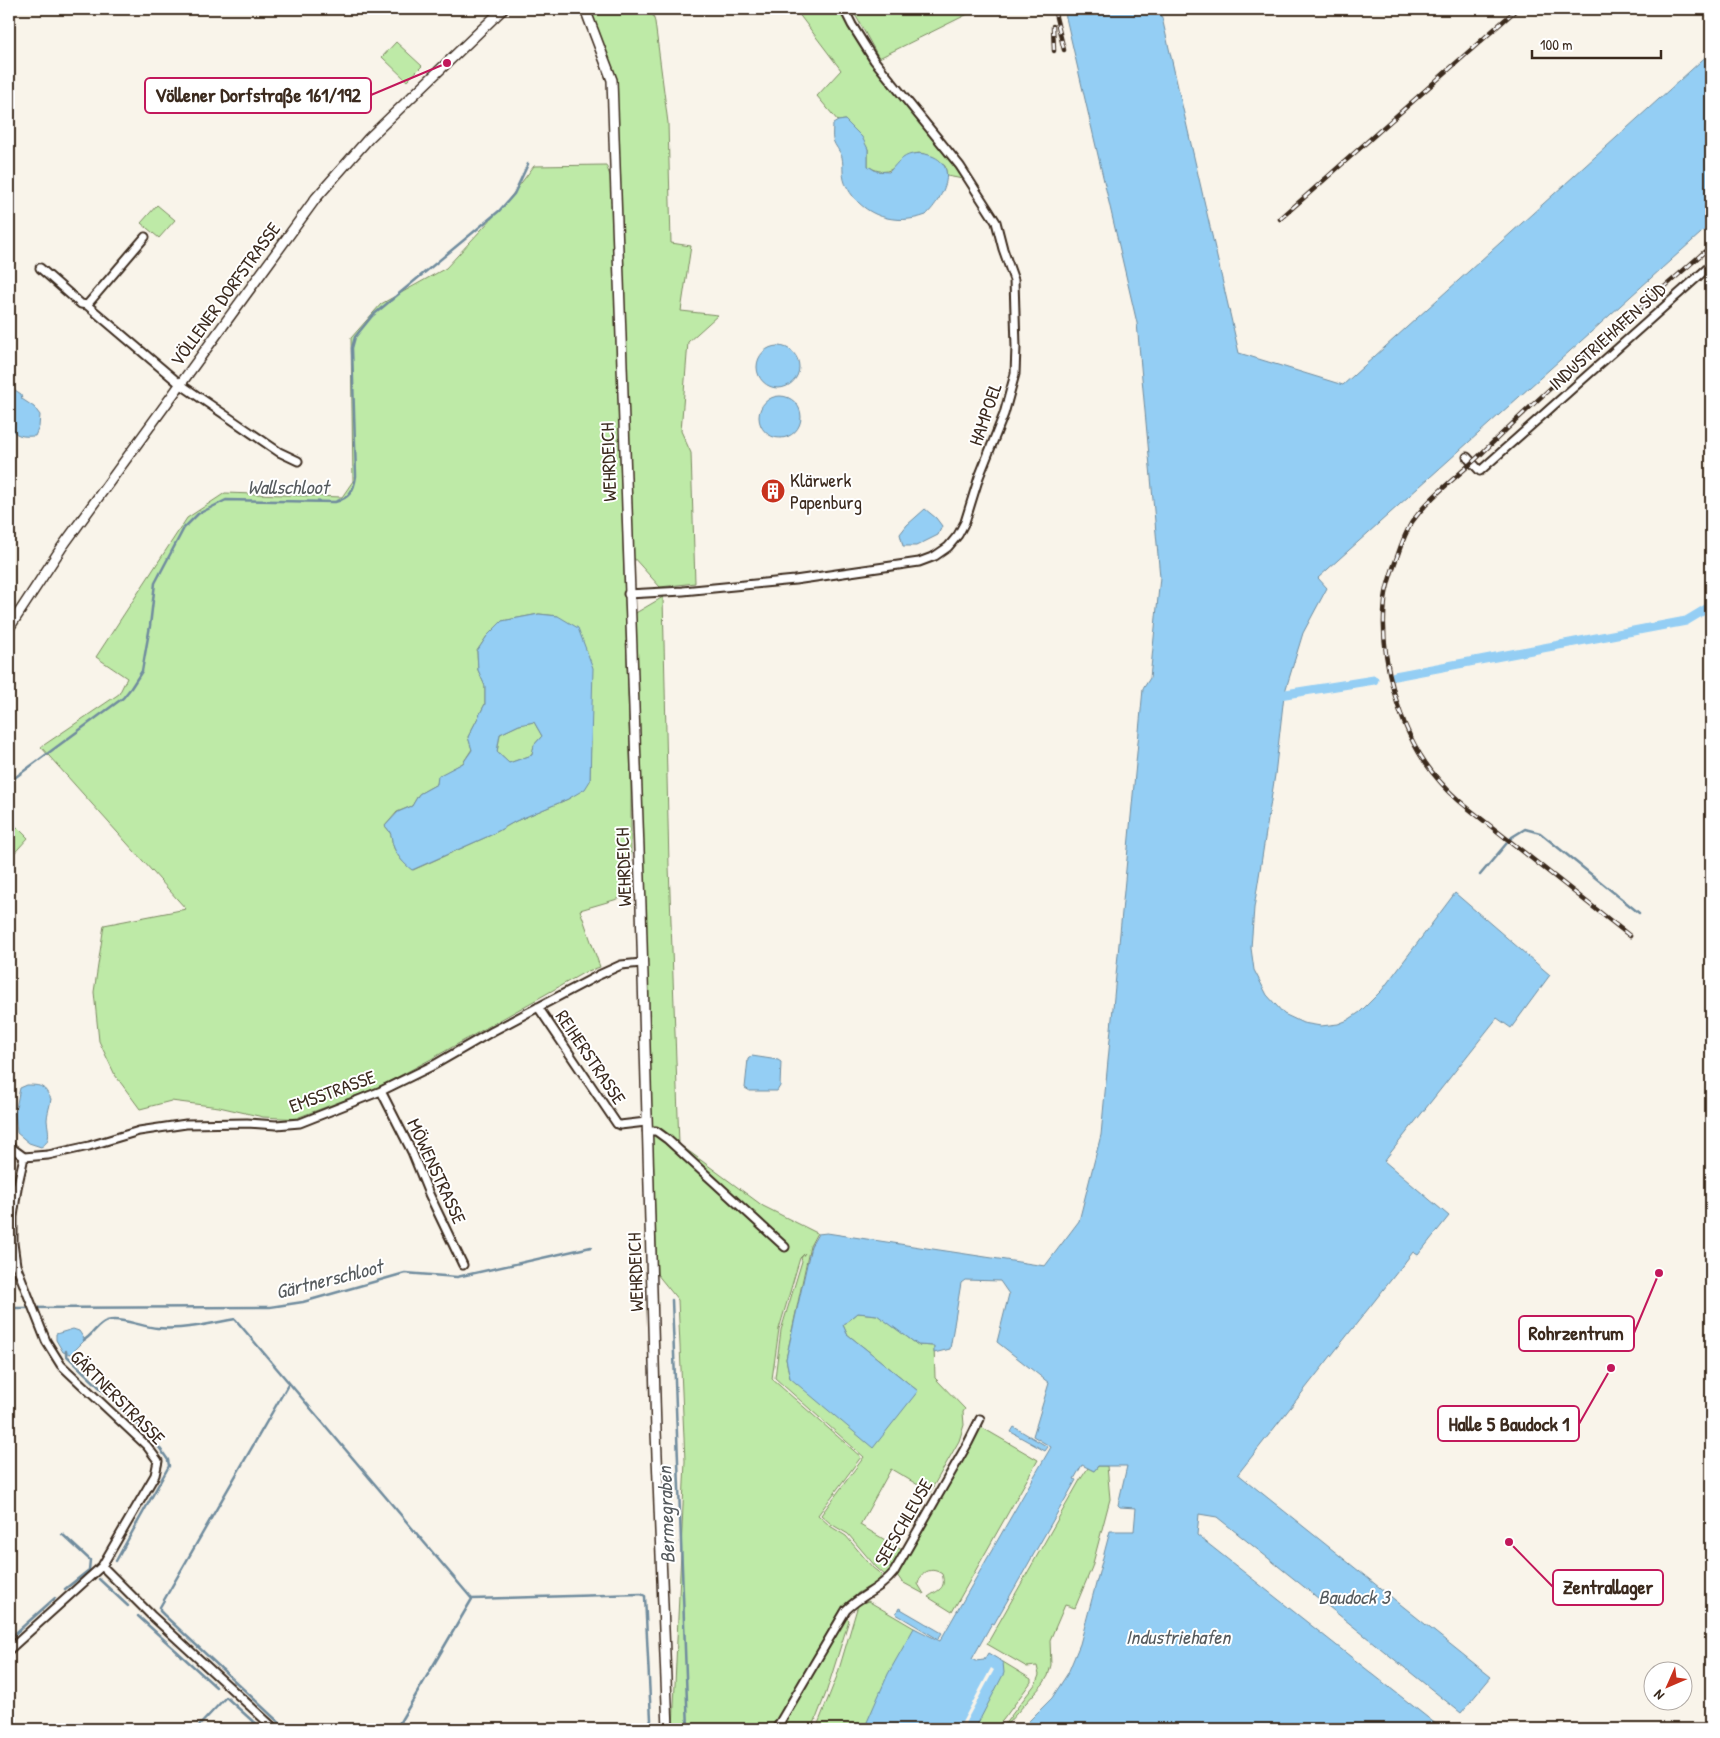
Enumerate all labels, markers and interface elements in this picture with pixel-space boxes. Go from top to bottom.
scale bar [1532,28,1661,60]
text: 100 m [1540,34,1573,55]
callout: Völlener Dorfstraße 161/192 [145,78,371,113]
text: Völlener Dorfstraße 161/192 [155,81,362,109]
street label: VÖLLENER DORFSTRASSE [164,216,286,371]
street label: INDUSTRIEHAFEN SÜD [1543,276,1671,396]
street label: HAMPOEL [962,379,1008,449]
street label: WEHRDEICH [594,422,622,502]
place label: Klärwerk Papenburg [790,467,862,515]
water label: Wallschloot [248,473,332,500]
building icon: Klärwerk Papenburg [760,478,786,504]
street label: WEHRDEICH [609,827,637,907]
street label: REIHERSTRASSE [550,1005,633,1110]
street label: EMSSTRASSE [285,1063,379,1119]
street label: MÖWENSTRASSE [401,1114,473,1228]
street label: WEHRDEICH [621,1232,649,1312]
water label: Gärtnerschloot [273,1251,388,1305]
callout: Rohrzentrum [1519,1316,1634,1351]
text: Rohrzentrum [1529,1319,1624,1346]
street label: GÄRTNERSTRASSE [65,1344,172,1451]
callout: Halle 5 Baudock 1 [1438,1406,1579,1441]
text: Halle 5 Baudock 1 [1448,1410,1570,1437]
water label: Bermegraben [650,1464,682,1564]
street label: SEESCHLEUSE [868,1473,939,1570]
callout: Zentrallager [1553,1570,1663,1605]
text: Zentrallager [1563,1573,1654,1601]
water label: Baudock 3 [1318,1583,1392,1610]
water label: Industriehafen [1126,1623,1232,1650]
north arrow [1642,1660,1692,1710]
text: N [1649,1686,1668,1705]

